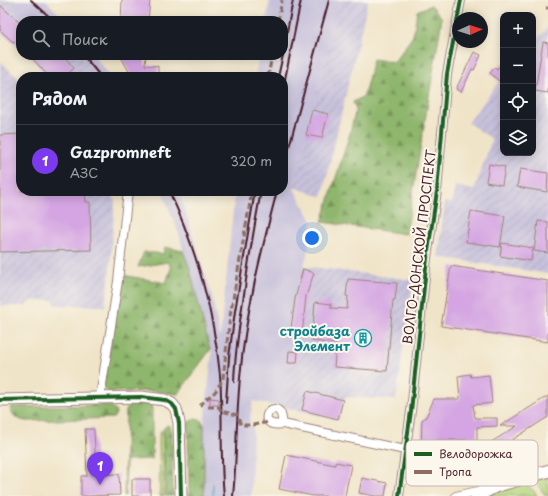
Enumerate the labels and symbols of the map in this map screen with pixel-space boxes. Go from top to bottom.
north arrow [452,12,488,48]
street label: ВОЛГО-ДОНСКОЙ ПРОСПЕКТ [397,148,440,345]
your location [302,228,322,248]
place label: стройбаза Элемент [280,321,350,355]
building icon: стройбаза Элемент [353,328,373,348]
legend [406,440,538,486]
text: Велодорожка [439,445,512,462]
pin: 1 [87,452,113,485]
text: Тропа [439,463,472,480]

